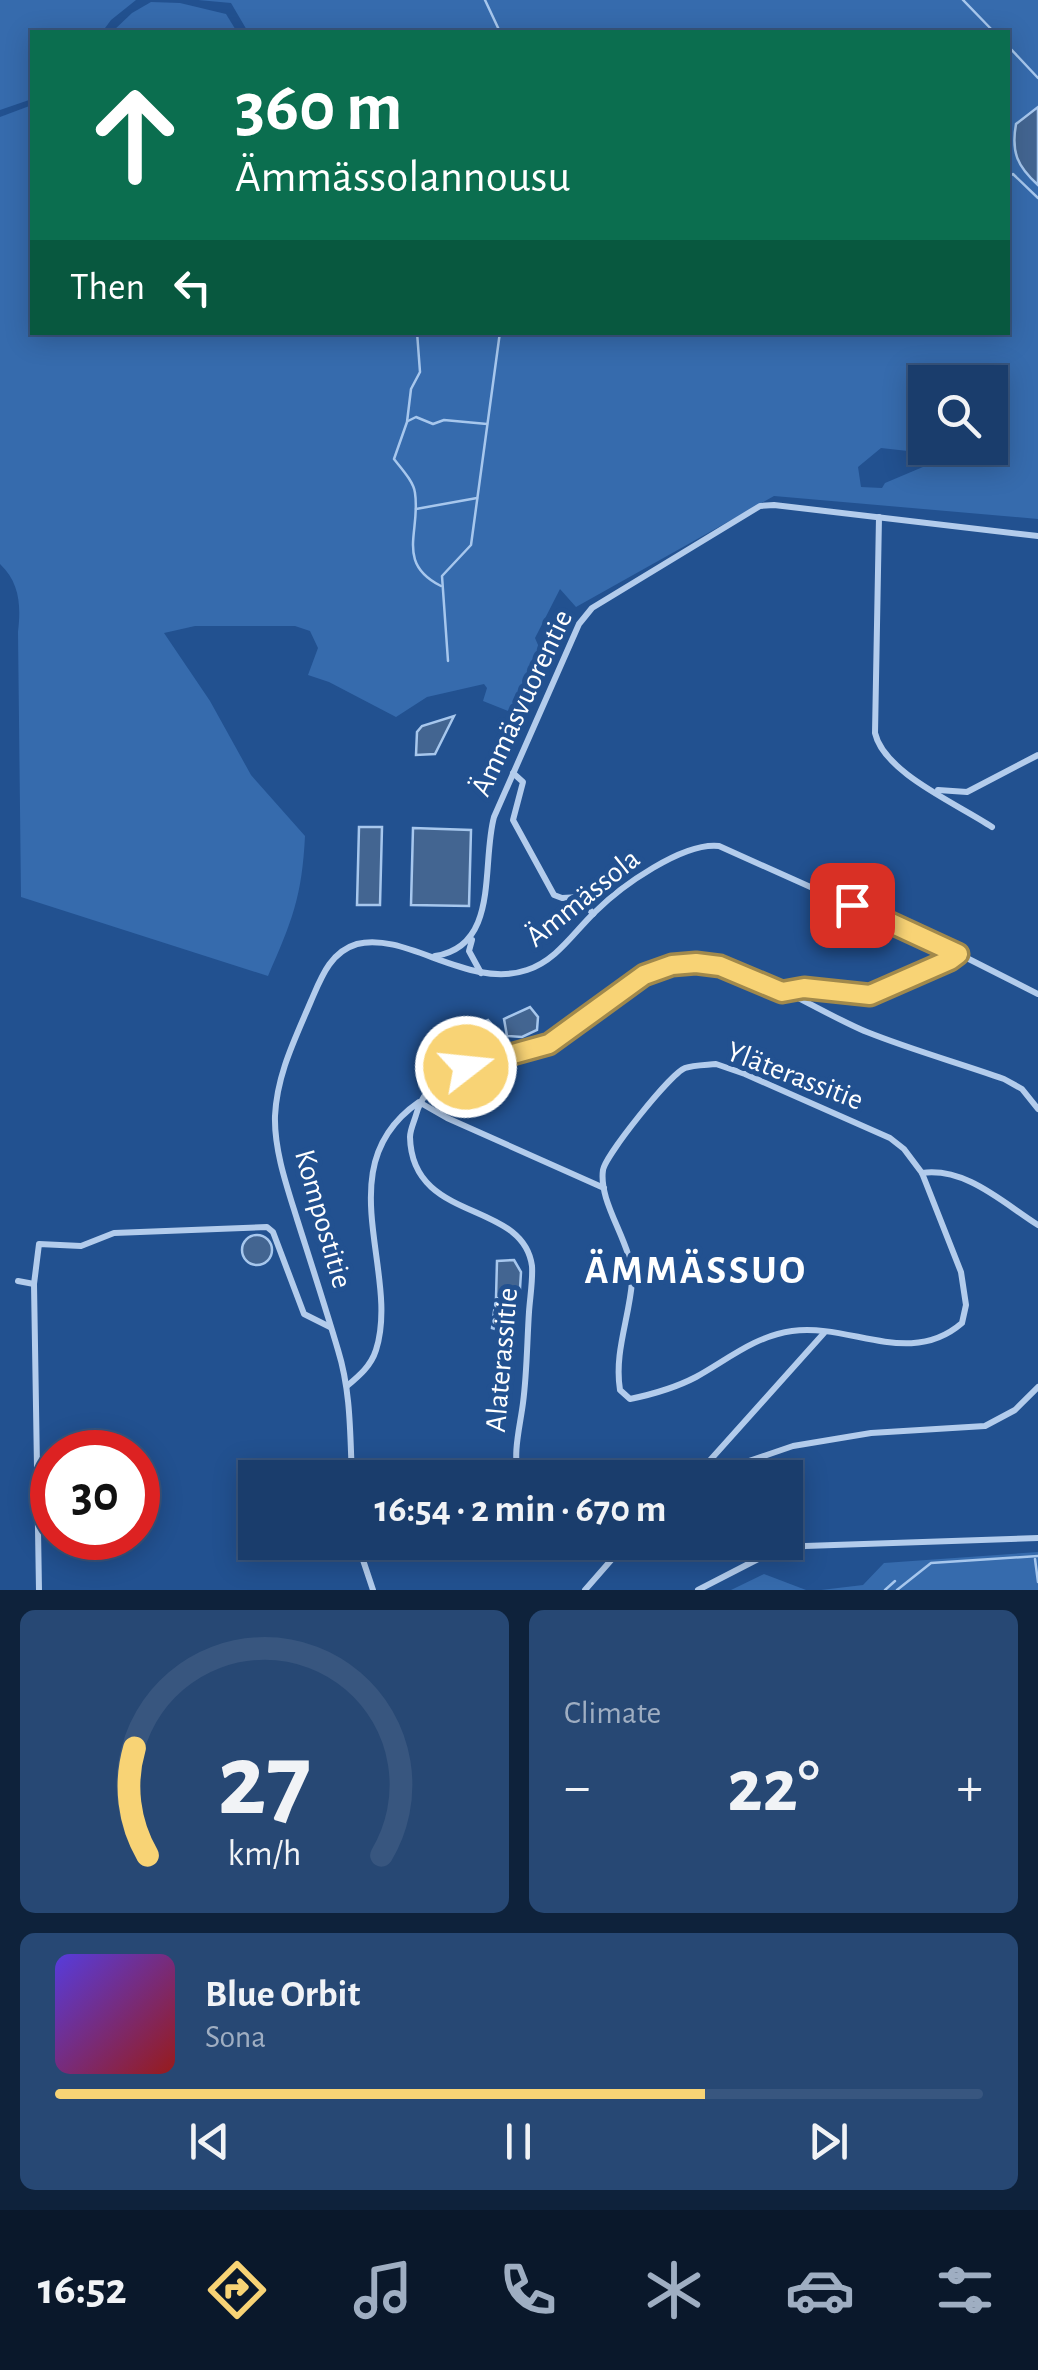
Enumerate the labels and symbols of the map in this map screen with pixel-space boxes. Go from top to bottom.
street label: Ämmäsvuorentie [465,605,578,801]
street label: Ämmässola [520,843,646,953]
pin [810,863,895,948]
position arrow [414,1015,518,1119]
street label: Yläterassitie [723,1036,867,1116]
street label: Kompostitie [289,1146,357,1292]
district label: ÄMMÄSSUO [585,1248,807,1291]
street label: Alaterassitie [481,1286,523,1434]
speed limit sign: 30 [30,1430,160,1560]

